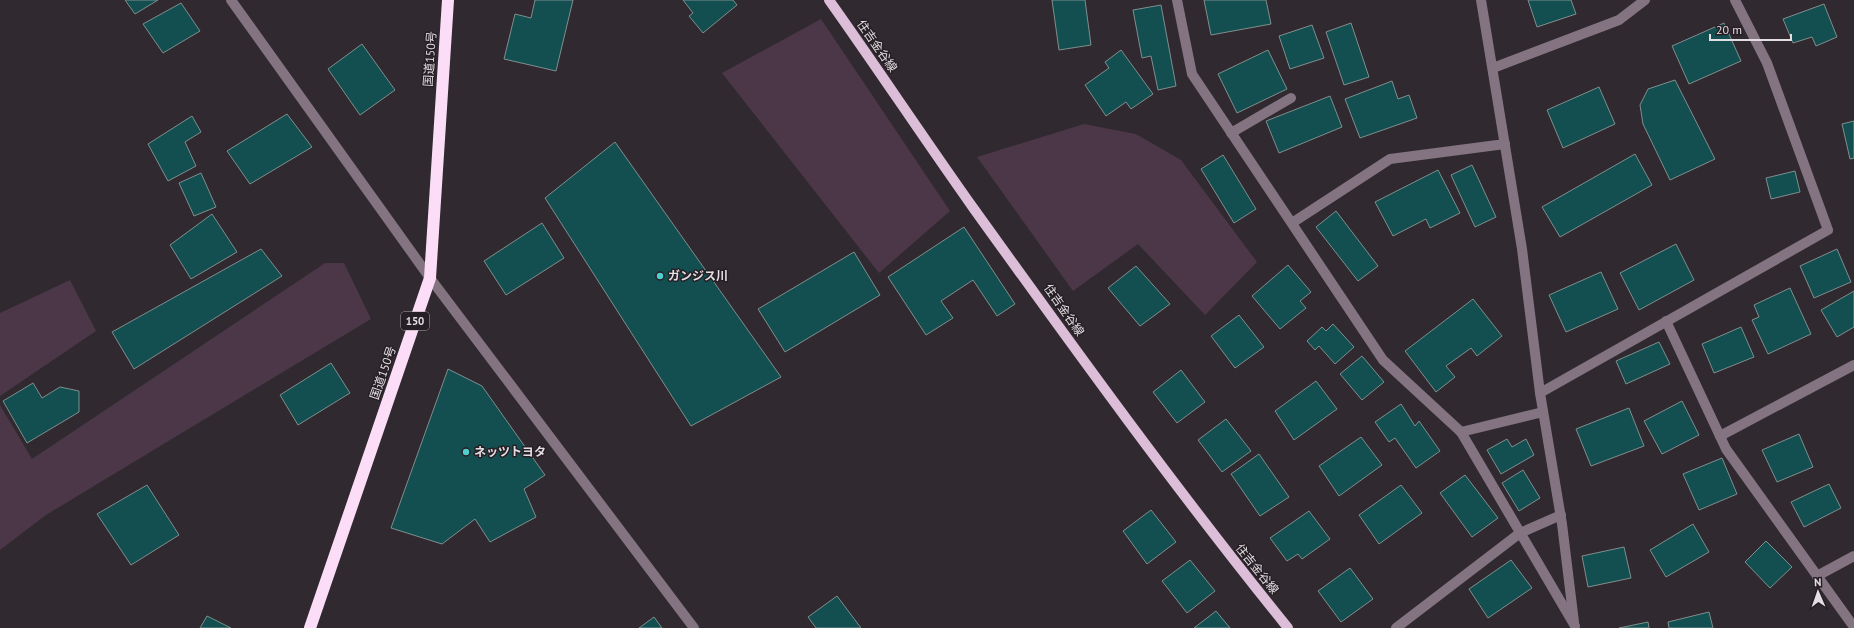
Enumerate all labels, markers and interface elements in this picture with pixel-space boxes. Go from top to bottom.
scale bar [1710,16,1791,42]
street label: 住吉金谷線 [854,17,901,75]
text: 20 m [1716,22,1742,37]
street label: 国道150号 [420,31,439,87]
place label: ガンジス川 [668,268,728,283]
marker: ガンジス川 [655,271,665,281]
street label: 住吉金谷線 [1041,281,1088,339]
road number: 150 [401,312,429,330]
street label: 国道150号 [366,344,399,402]
place label: ネッツトヨタ [474,444,546,459]
marker: ネッツトヨタ [461,447,471,457]
street label: 住吉金谷線 [1233,541,1282,597]
north arrow [1798,572,1838,612]
text: N [1814,575,1822,589]

